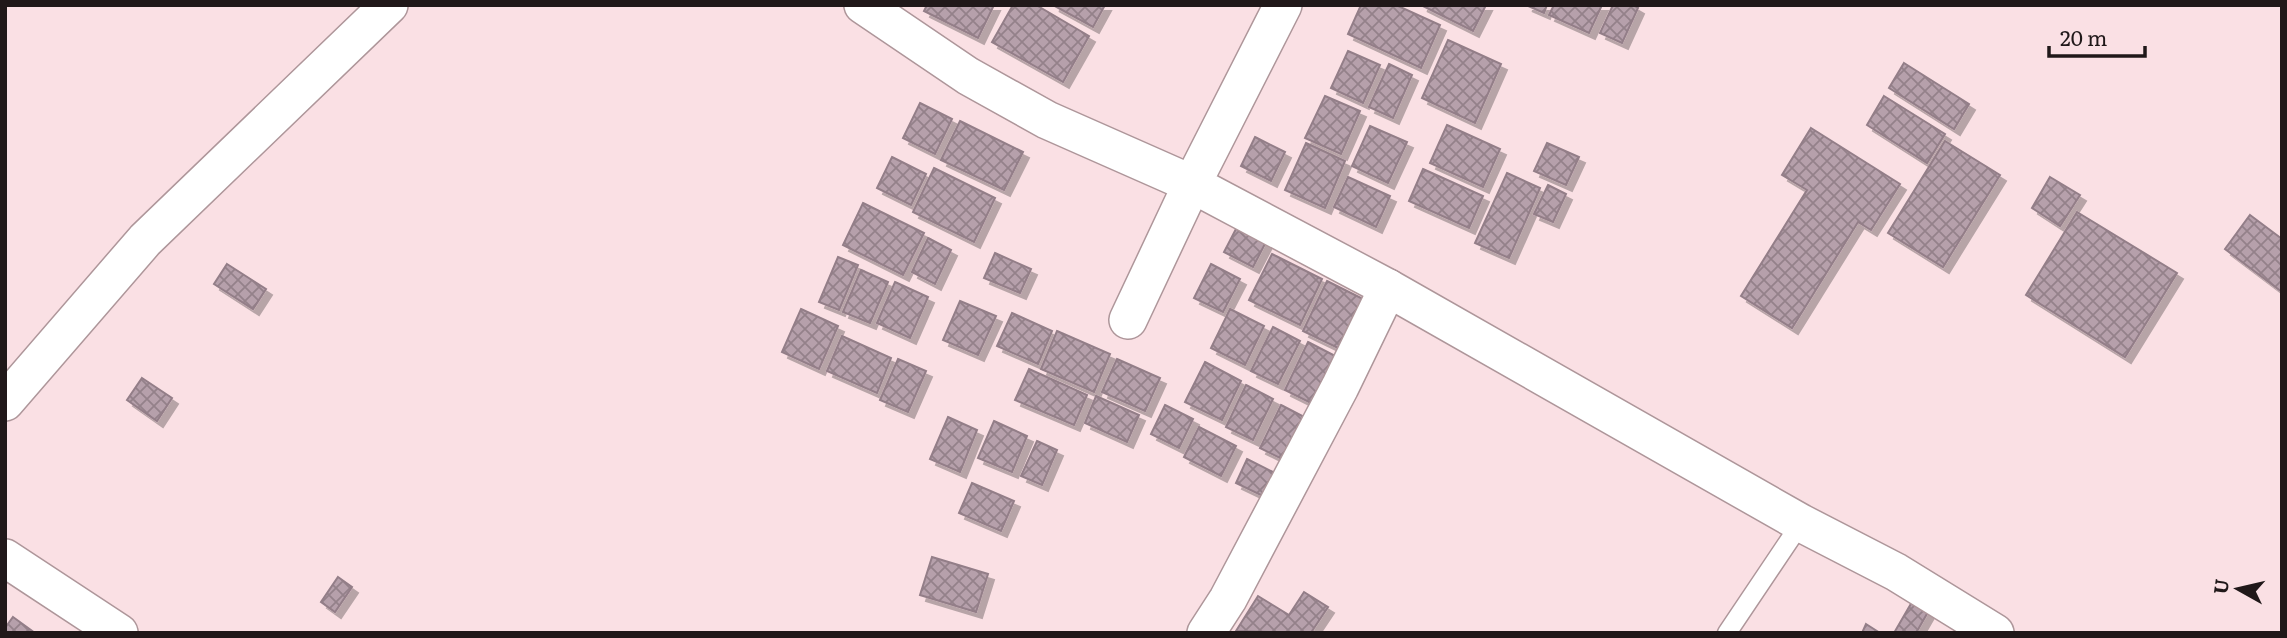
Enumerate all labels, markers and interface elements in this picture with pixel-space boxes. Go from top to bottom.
scale bar [2049,14,2145,58]
text: 20 m [2060,21,2107,52]
north arrow [2203,554,2273,624]
text: U [2205,577,2235,596]

